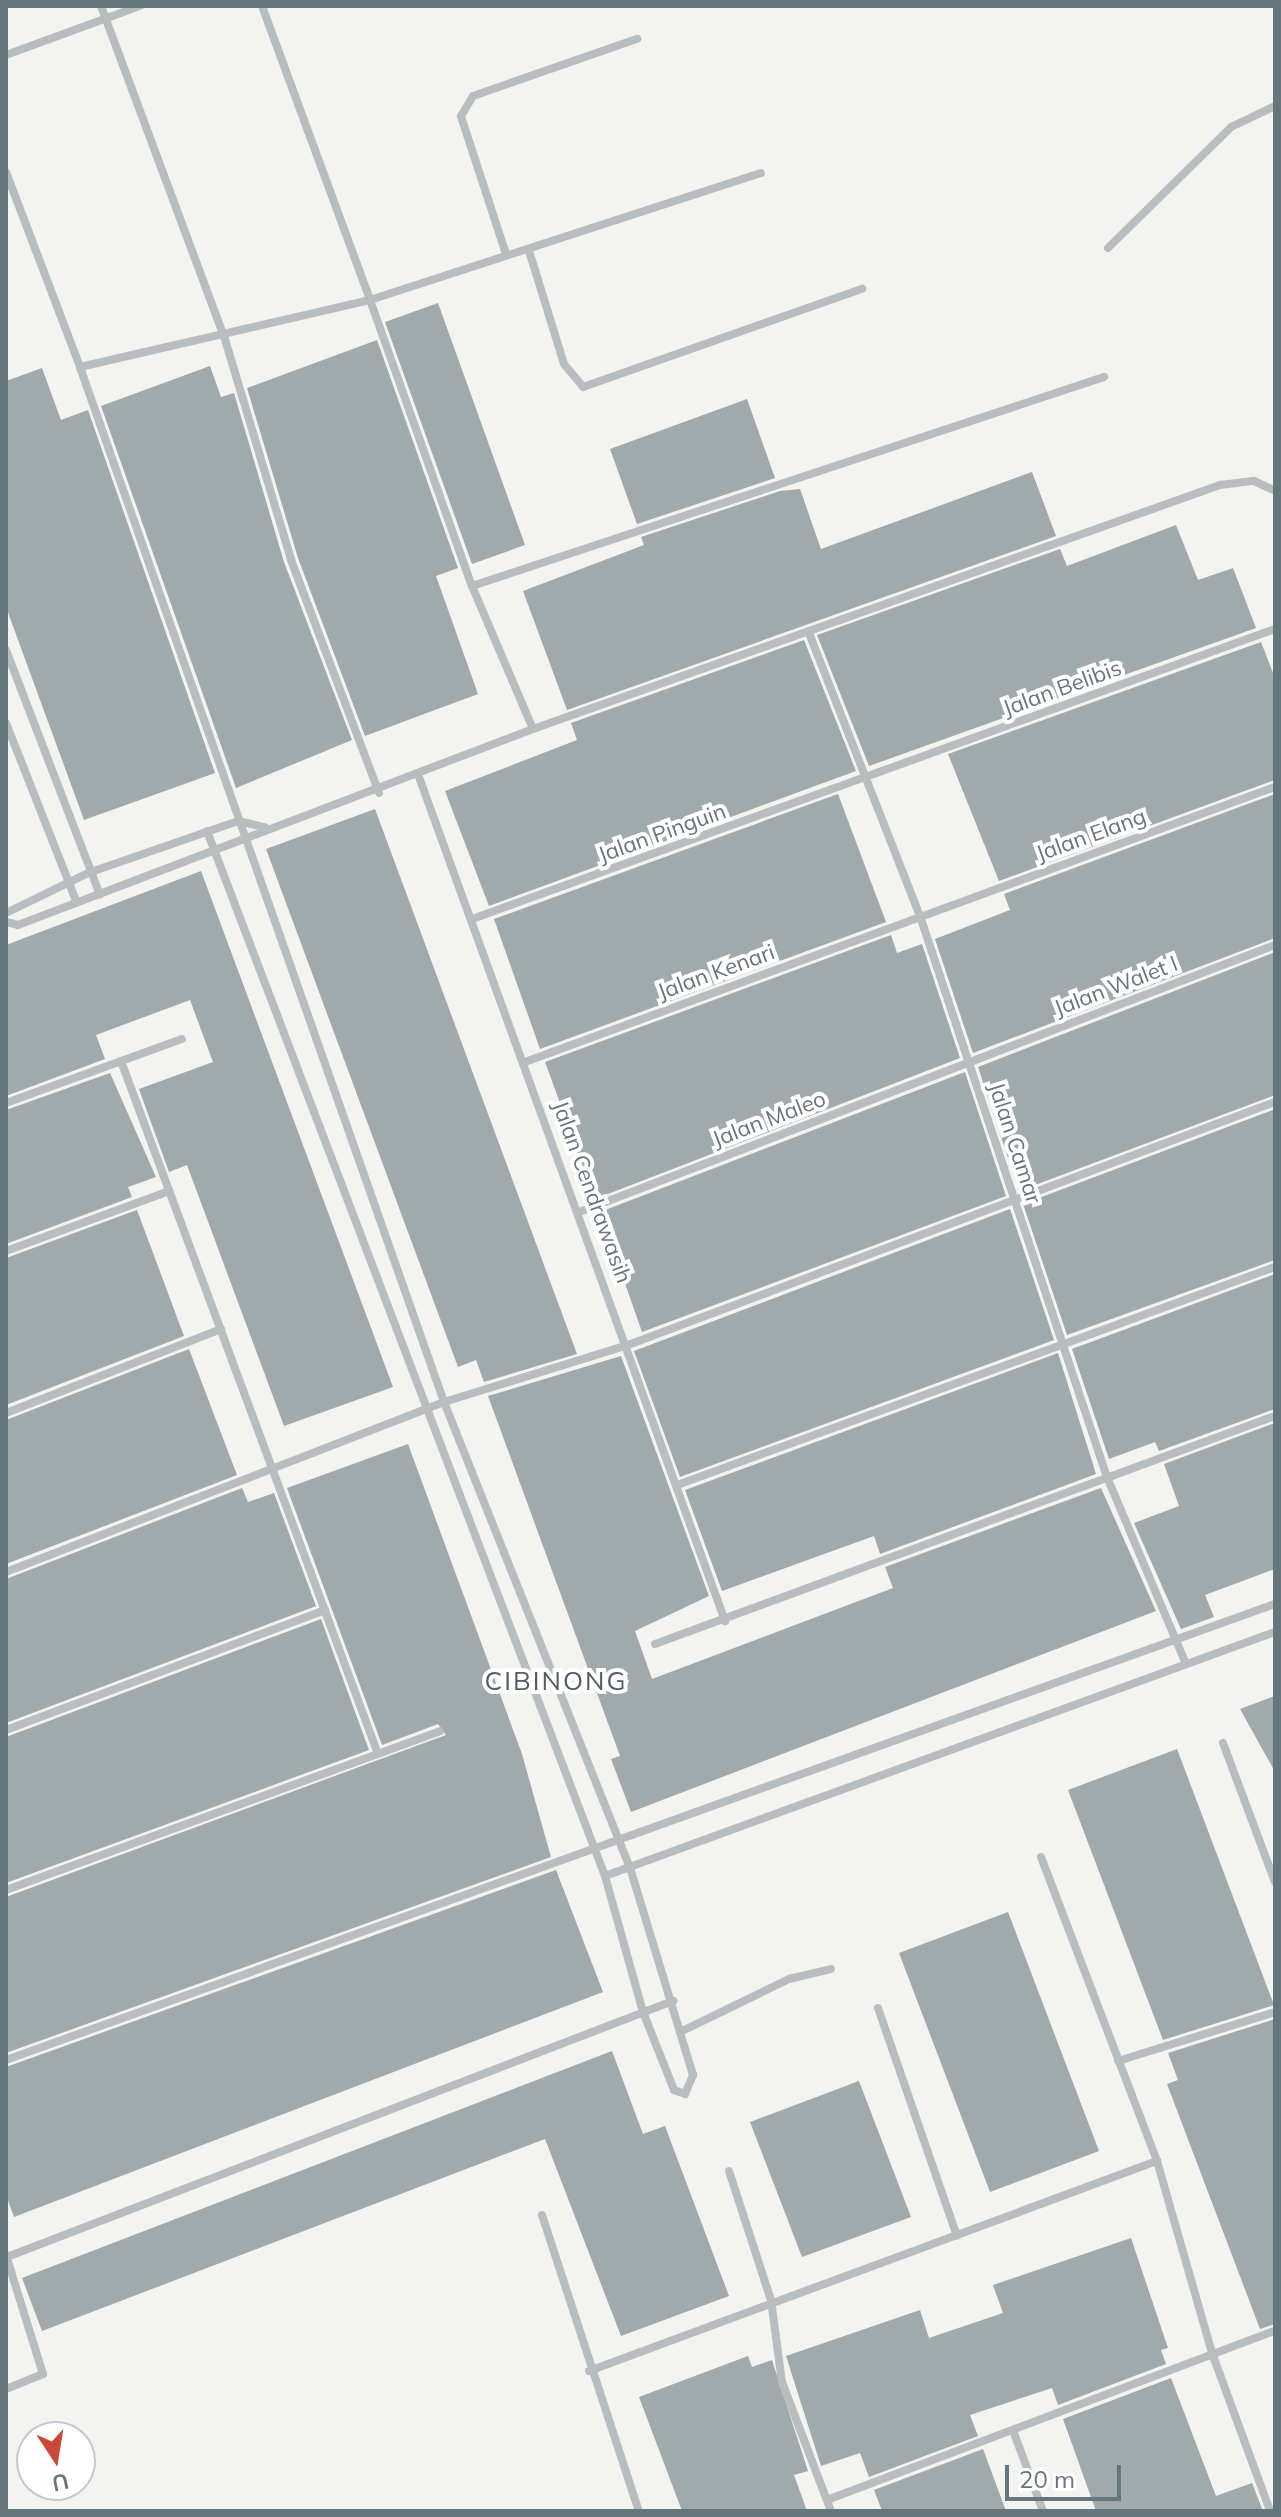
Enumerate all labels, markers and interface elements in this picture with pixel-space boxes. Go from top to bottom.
street label: Jalan Belibis [999,654,1125,722]
street label: Jalan Pinguin [595,798,729,868]
street label: Jalan Elang [1032,803,1150,867]
street label: Jalan Kenari [654,939,778,1005]
street label: Jalan Walet I [1050,950,1182,1022]
street label: Jalan Camar [983,1079,1047,1207]
street label: Jalan Maleo [709,1085,829,1153]
street label: Jalan Cendrawasih [547,1097,637,1287]
district label: CIBINONG [485,1665,627,1697]
north arrow [16,2421,96,2501]
scale bar [1009,2449,1125,2499]
text: 20 m [1019,2464,1075,2494]
text: U [50,2467,71,2498]

